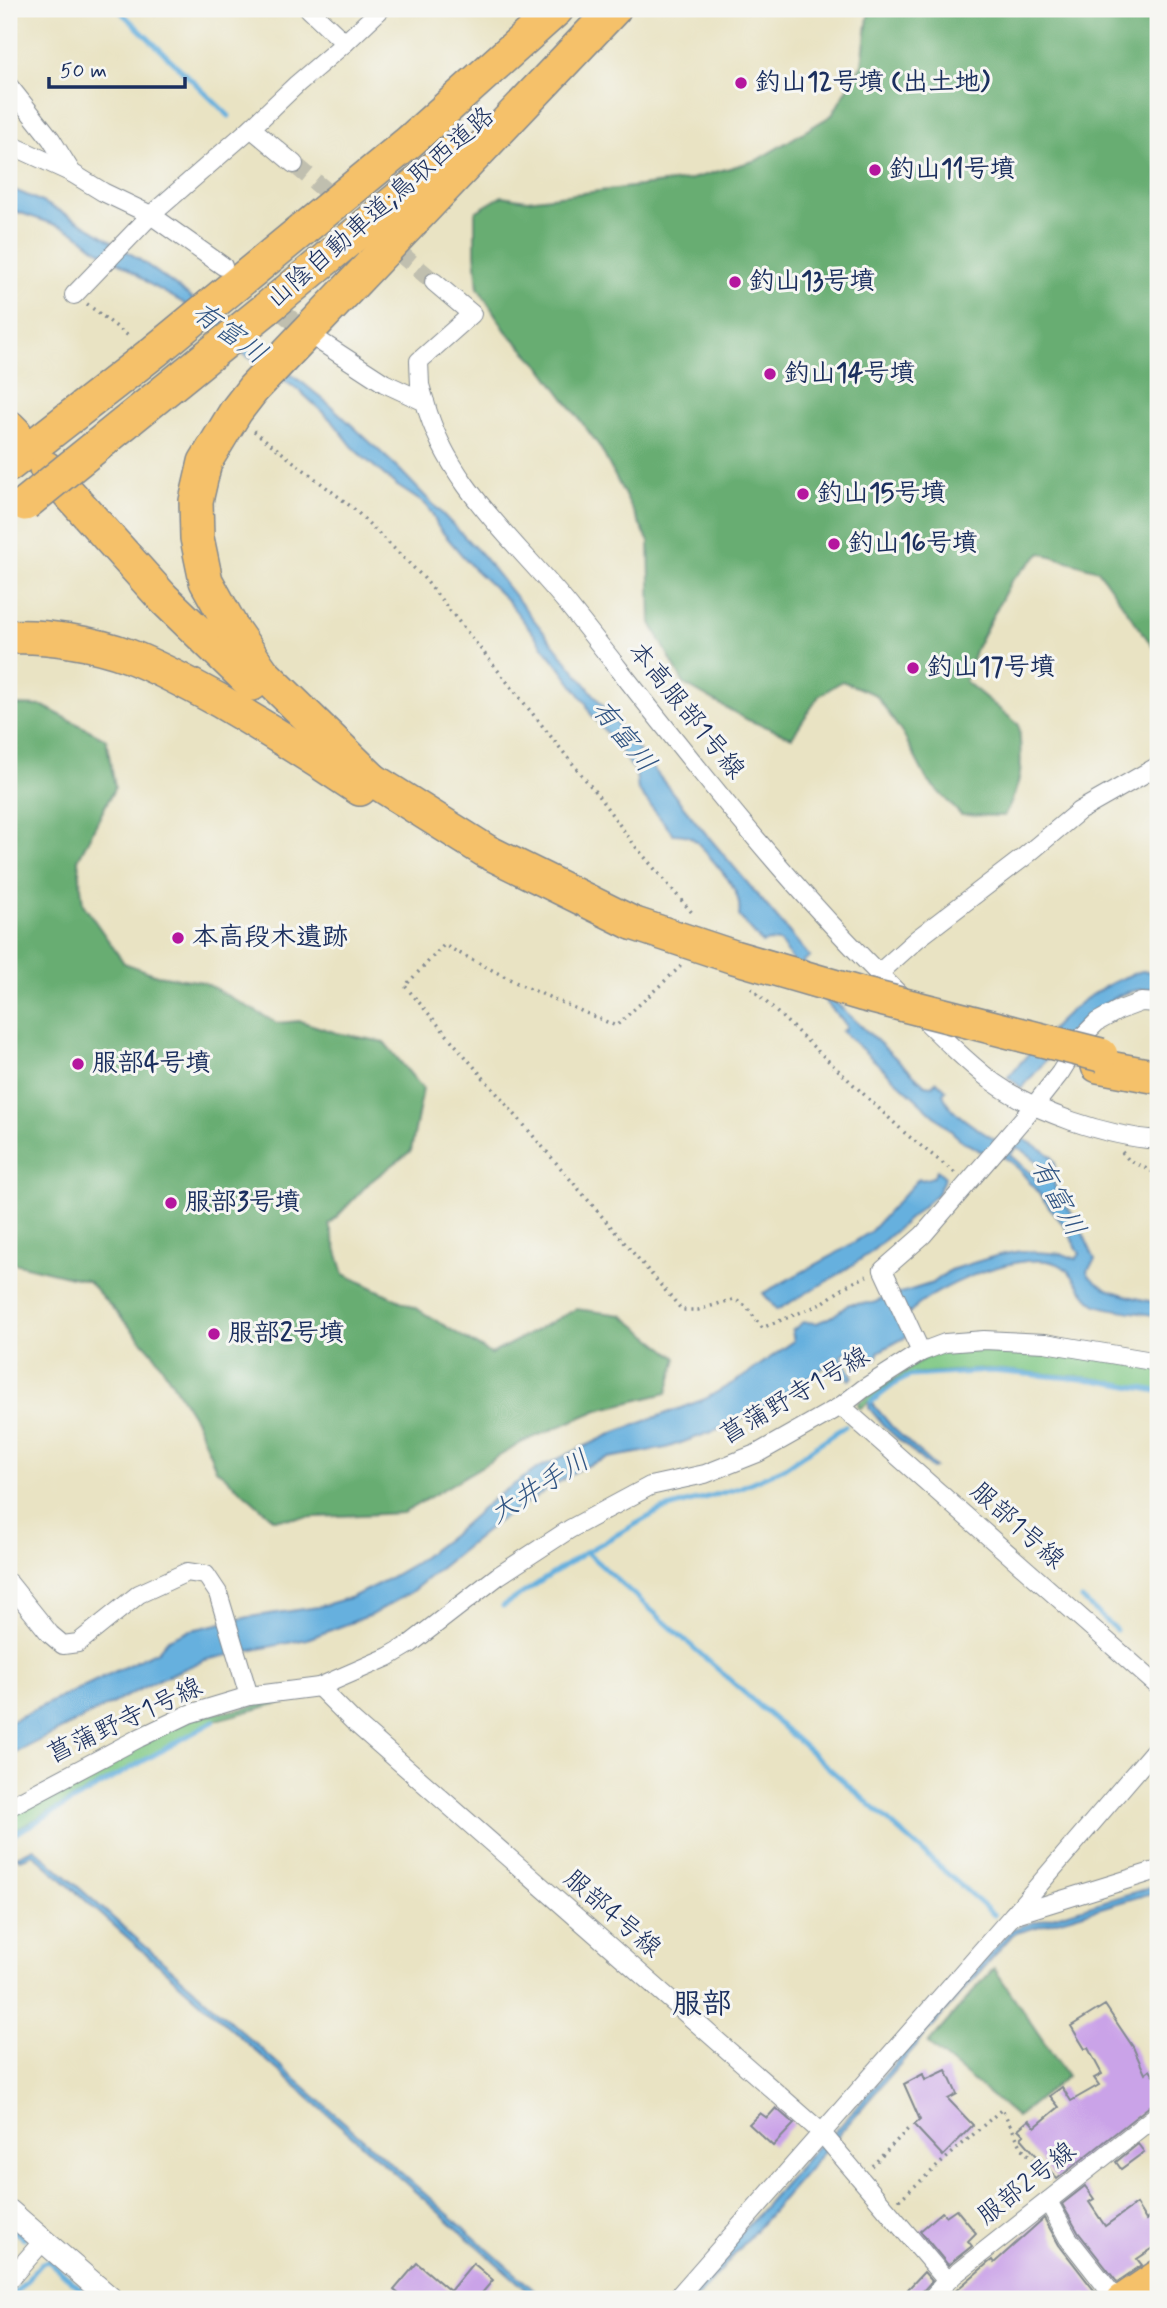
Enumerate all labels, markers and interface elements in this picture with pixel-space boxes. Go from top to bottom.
scale bar [49,46,186,90]
text: 50 m [60,57,107,85]
place label: 釣山12号墳 (出土地) [755,66,991,100]
marker: 釣山12号墳 (出土地) [733,75,749,91]
street label: 山陰自動車道;鳥取西道路 [260,99,502,317]
place label: 釣山11号墳 [889,153,1016,187]
marker: 釣山11号墳 [867,162,883,178]
place label: 釣山13号墳 [749,265,876,299]
marker: 釣山13号墳 [727,274,743,290]
water label: 有富川 [184,294,274,374]
place label: 釣山14号墳 [784,357,915,391]
marker: 釣山14号墳 [762,366,778,382]
place label: 釣山15号墳 [817,477,946,511]
marker: 釣山15号墳 [795,486,811,502]
place label: 釣山16号墳 [848,527,978,561]
marker: 釣山16号墳 [826,536,842,552]
street label: 本高服部1号線 [620,635,752,787]
place label: 釣山17号墳 [927,651,1056,685]
marker: 釣山17号墳 [905,660,921,676]
water label: 有富川 [582,693,664,781]
place label: 本高段木遺跡 [192,921,348,955]
marker: 本高段木遺跡 [170,930,186,946]
place label: 服部4号墳 [92,1047,211,1081]
marker: 服部4号墳 [70,1056,86,1072]
water label: 有富川 [1021,1152,1093,1244]
place label: 服部3号墳 [185,1186,301,1220]
marker: 服部3号墳 [163,1195,179,1211]
place label: 服部2号墳 [228,1317,345,1351]
marker: 服部2号墳 [206,1326,222,1342]
street label: 菖蒲野寺1号線 [714,1339,876,1453]
water label: 大井手川 [483,1443,597,1533]
street label: 服部1号線 [963,1475,1071,1577]
street label: 菖蒲野寺1号線 [42,1670,208,1772]
street label: 服部4号線 [556,1862,668,1966]
district label: 服部 [672,1985,732,2024]
street label: 服部2号線 [971,2135,1083,2233]

